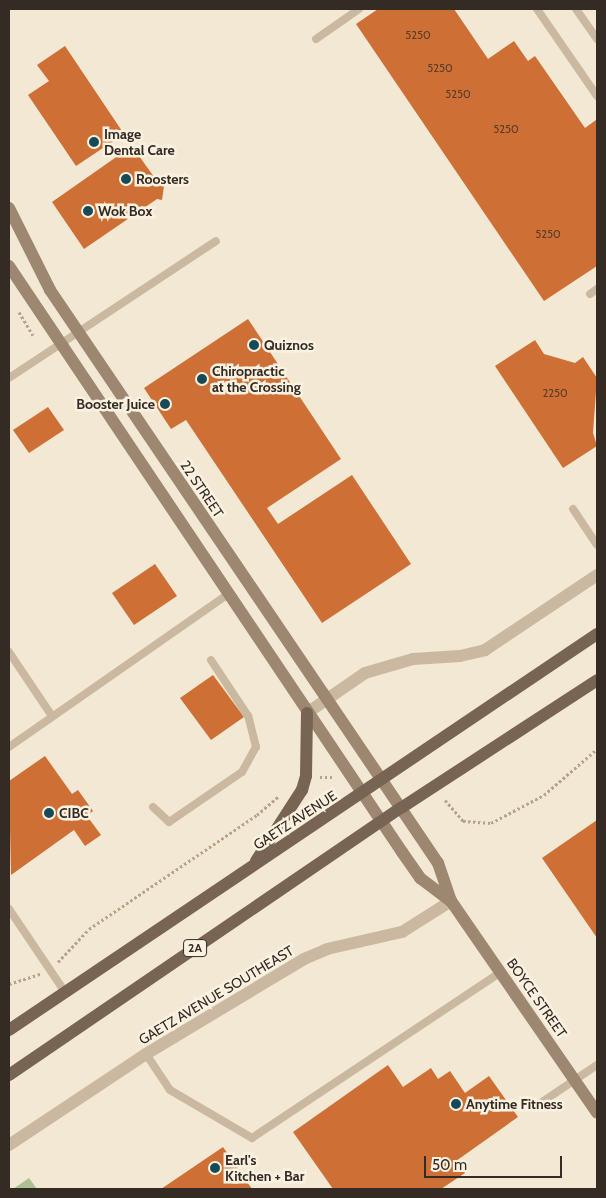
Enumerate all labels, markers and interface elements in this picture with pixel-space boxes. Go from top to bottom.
house number: 5250 [405,28,431,42]
house number: 5250 [427,61,453,75]
house number: 5250 [445,87,471,101]
house number: 5250 [493,122,519,136]
place label: Image Dental Care [104,126,175,158]
marker: Image Dental Care [88,136,100,148]
place label: Roosters [136,171,189,187]
marker: Roosters [120,173,132,185]
place label: Wok Box [98,203,152,219]
marker: Wok Box [82,205,94,217]
house number: 5250 [535,227,561,241]
place label: Quiznos [264,337,314,353]
marker: Quiznos [248,339,260,351]
place label: Chiropractic at the Crossing [212,363,301,396]
marker: Chiropractic at the Crossing [196,373,208,385]
house number: 2250 [542,386,568,400]
place label: Booster Juice [76,396,155,412]
marker: Booster Juice [159,398,171,410]
street label: 22 STREET [177,457,227,521]
street label: GAETZ AVENUE [250,787,340,853]
place label: CIBC [59,805,89,821]
marker: CIBC [43,807,55,819]
road number: 2A [182,938,208,958]
street label: GAETZ AVENUE SOUTHEAST [136,942,296,1048]
street label: BOYCE STREET [503,955,571,1041]
place label: Anytime Fitness [466,1096,563,1112]
marker: Anytime Fitness [450,1098,462,1110]
scale bar [426,1146,564,1178]
place label: Earl's Kitchen + Bar [225,1152,304,1184]
text: 50 m [432,1156,467,1174]
marker: Earl's Kitchen + Bar [209,1162,221,1174]

